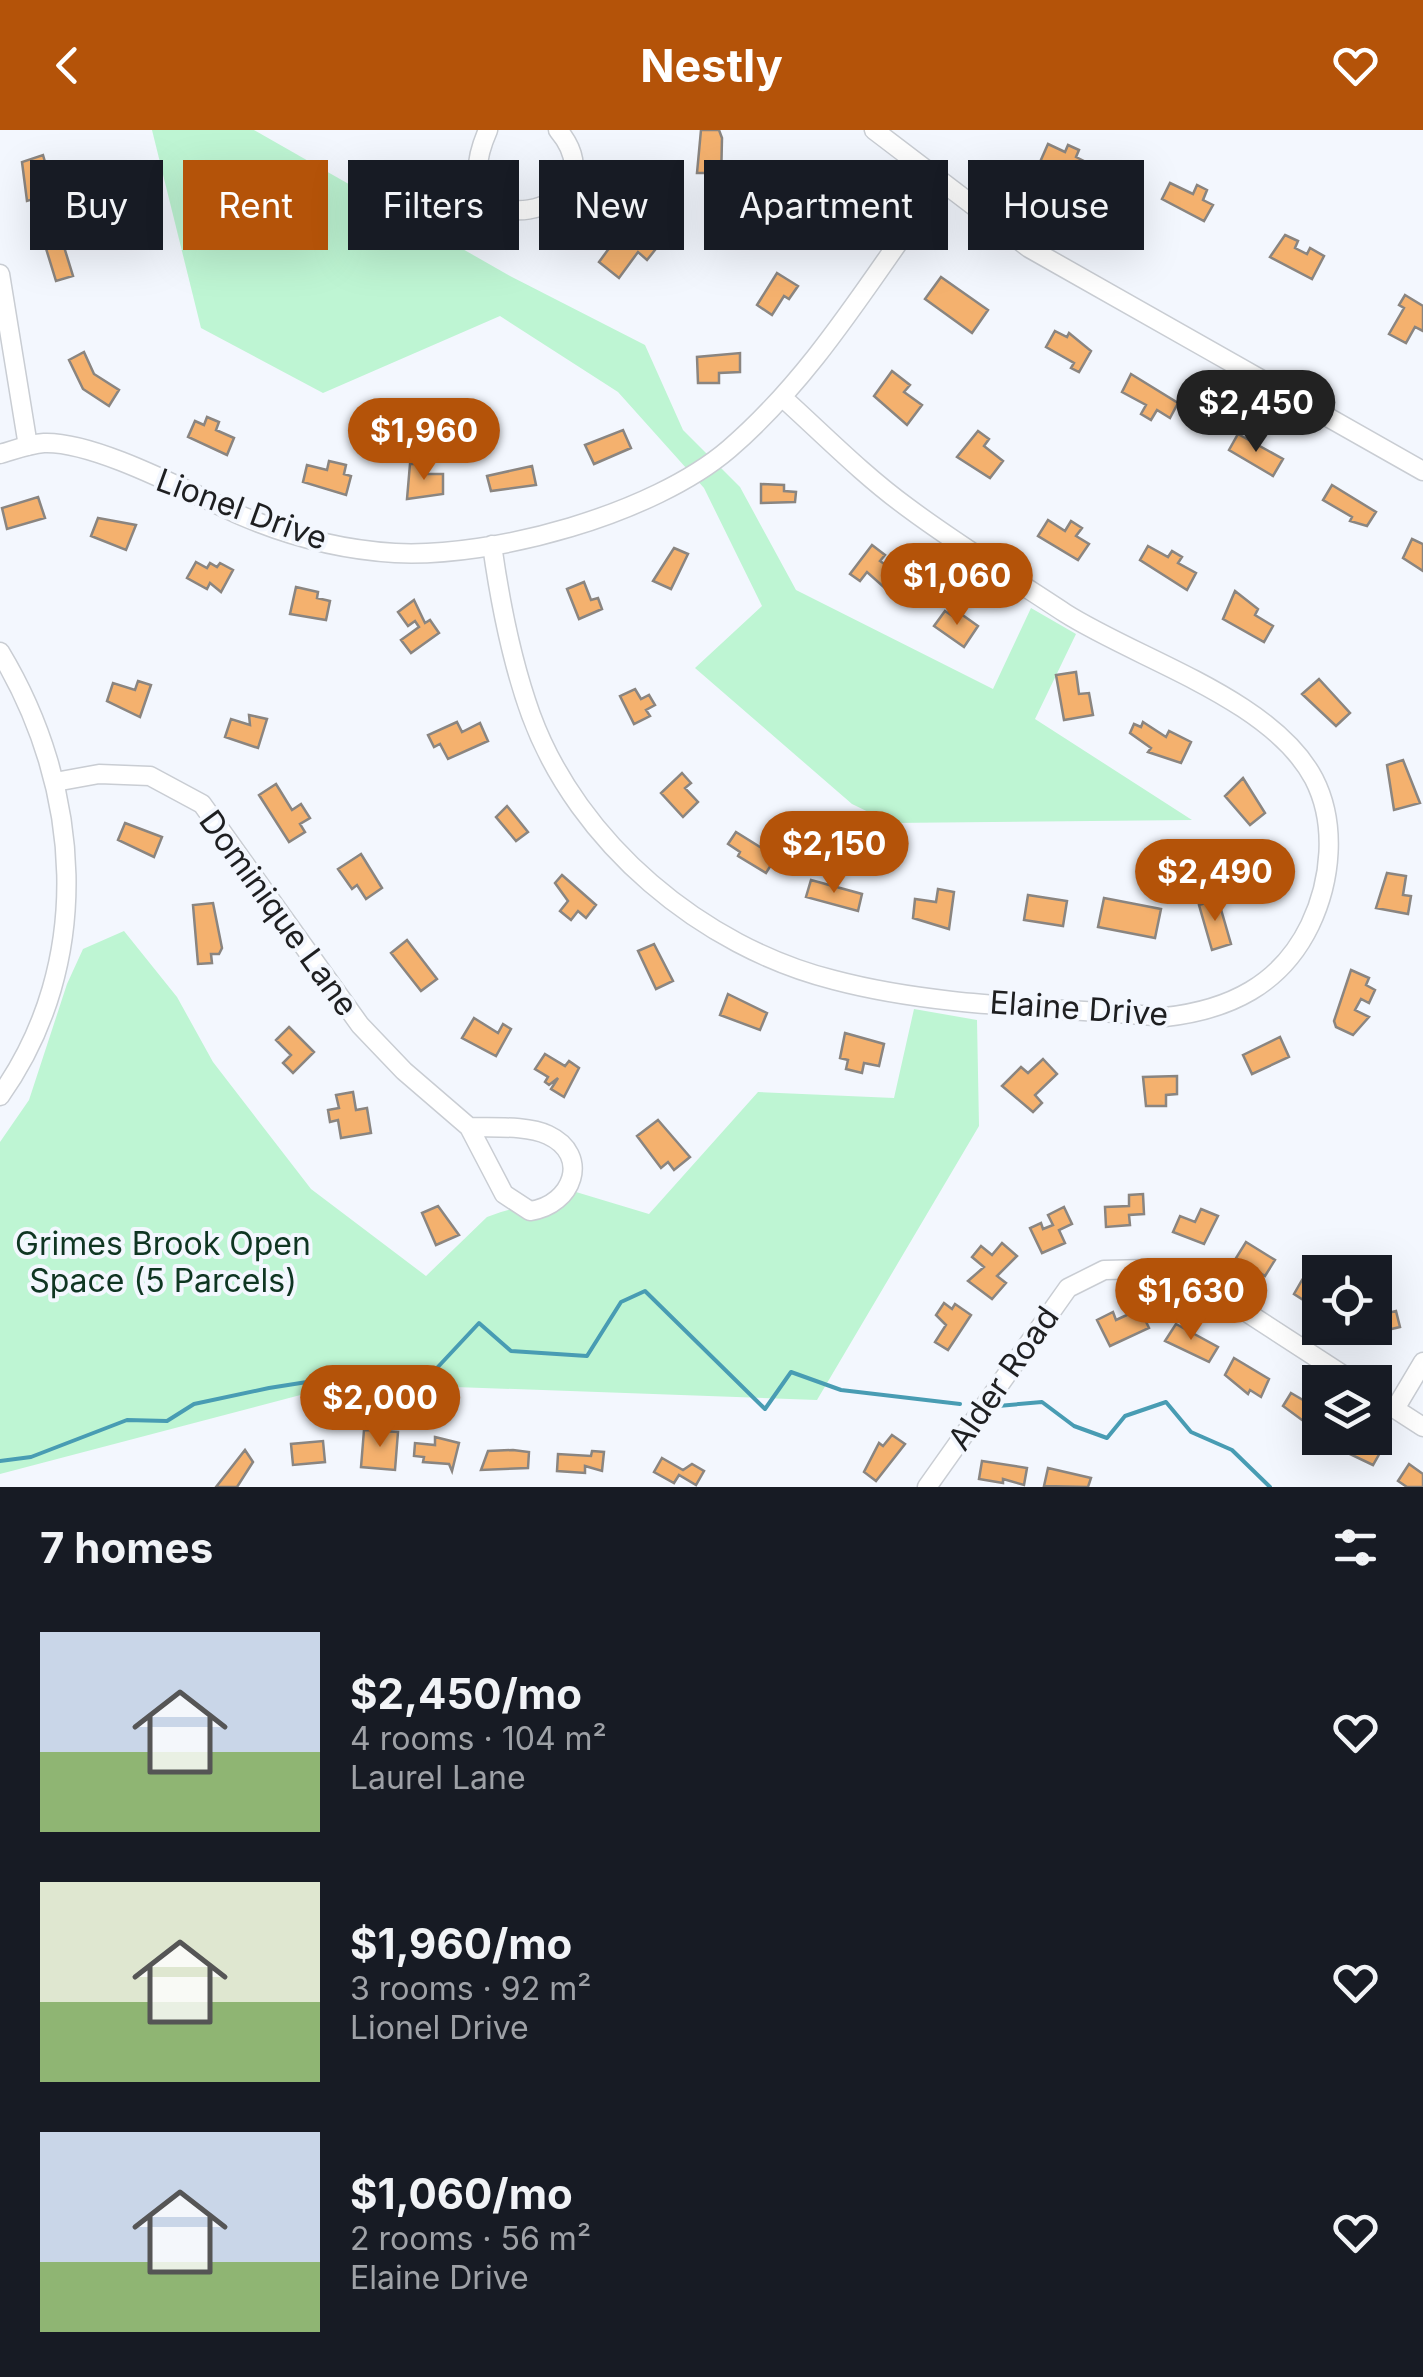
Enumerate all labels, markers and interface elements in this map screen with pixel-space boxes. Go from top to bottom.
icon: back [40,38,95,93]
text: Nestly [640,38,783,93]
icon: heart [1328,38,1383,93]
chip: Buy [30,160,163,250]
chip: Rent [183,160,328,250]
chip: Filters [348,160,519,250]
chip: New [539,160,684,250]
chip: Apartment [704,160,948,250]
chip: House [968,160,1144,250]
pin: $2,450 [1175,370,1337,455]
text: $2,450 [1198,383,1314,422]
pin: $1,960 [343,398,505,483]
text: $1,960 [370,411,478,450]
street label: Lionel Drive [151,460,333,558]
pin: $1,060 [876,543,1038,628]
text: $1,060 [903,556,1011,595]
street label: Dominique Lane [191,803,367,1023]
pin: $2,150 [753,811,915,896]
text: $2,150 [782,824,886,863]
pin: $2,490 [1134,839,1296,924]
text: $2,490 [1157,852,1273,891]
street label: Elaine Drive [989,982,1169,1034]
park label: Grimes Brook Open Space (5 Parcels) [15,1224,311,1300]
map controls [1302,1255,1392,1455]
button: locate [1302,1255,1392,1345]
pin: $1,630 [1110,1258,1272,1343]
text: $1,630 [1137,1271,1245,1310]
street label: Alder Road [939,1299,1067,1457]
pin: $2,000 [299,1365,461,1450]
button: layers [1302,1365,1392,1455]
text: $2,000 [322,1378,438,1417]
icon: filters [1328,1520,1383,1575]
text: 7 homes [40,1522,213,1573]
text: $2,450/mo [350,1668,582,1719]
icon: home [120,1672,240,1792]
icon: heart [1328,1705,1383,1760]
text: 4 rooms · 104 m² [350,1719,607,1758]
text: Laurel Lane [350,1758,526,1797]
text: $1,960/mo [350,1918,572,1969]
icon: home [120,1922,240,2042]
icon: heart [1328,1955,1383,2010]
text: 3 rooms · 92 m² [350,1969,591,2008]
text: Lionel Drive [350,2008,529,2047]
text: $1,060/mo [350,2168,573,2219]
icon: home [120,2172,240,2292]
icon: heart [1328,2205,1383,2260]
text: 2 rooms · 56 m² [350,2219,591,2258]
text: Elaine Drive [350,2258,529,2297]

